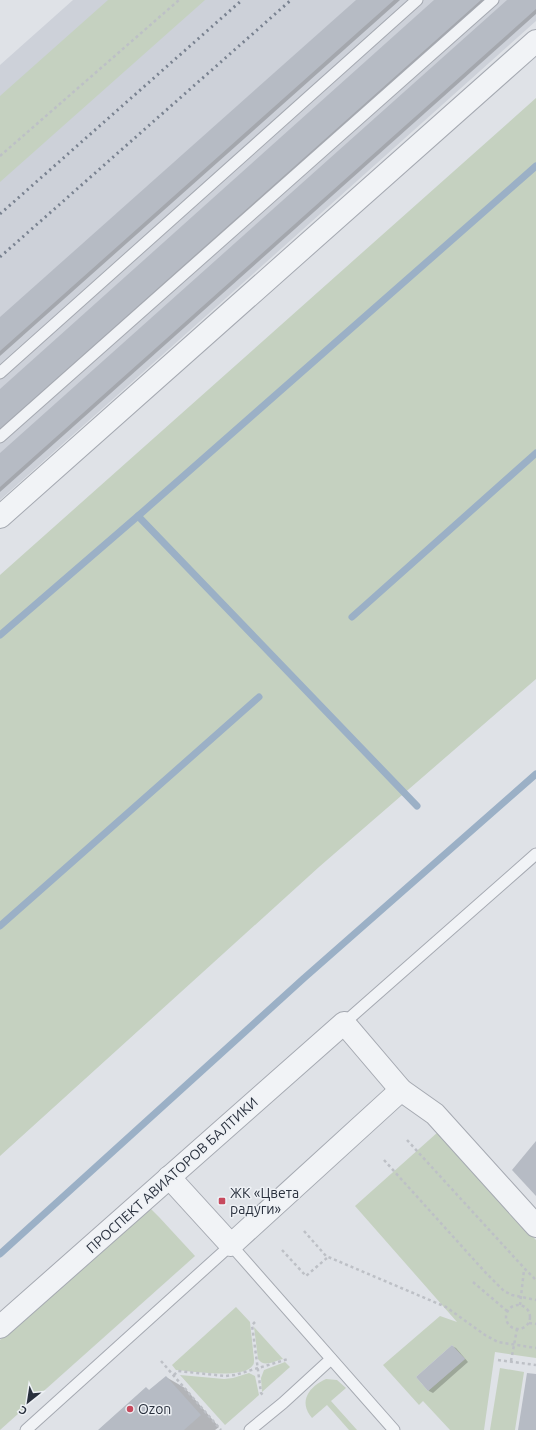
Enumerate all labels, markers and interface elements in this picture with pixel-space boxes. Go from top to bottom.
street label: ПРОСПЕКТ АВИАТОРОВ БАЛТИКИ [83,1094,261,1256]
place label: ЖК «Цвета радуги» [230,1185,299,1217]
marker: ЖК «Цвета радуги» [217,1196,227,1206]
north arrow [8,1382,48,1422]
place label: Ozon [138,1401,171,1417]
text: С [17,1404,29,1418]
marker: Ozon [125,1404,135,1414]

